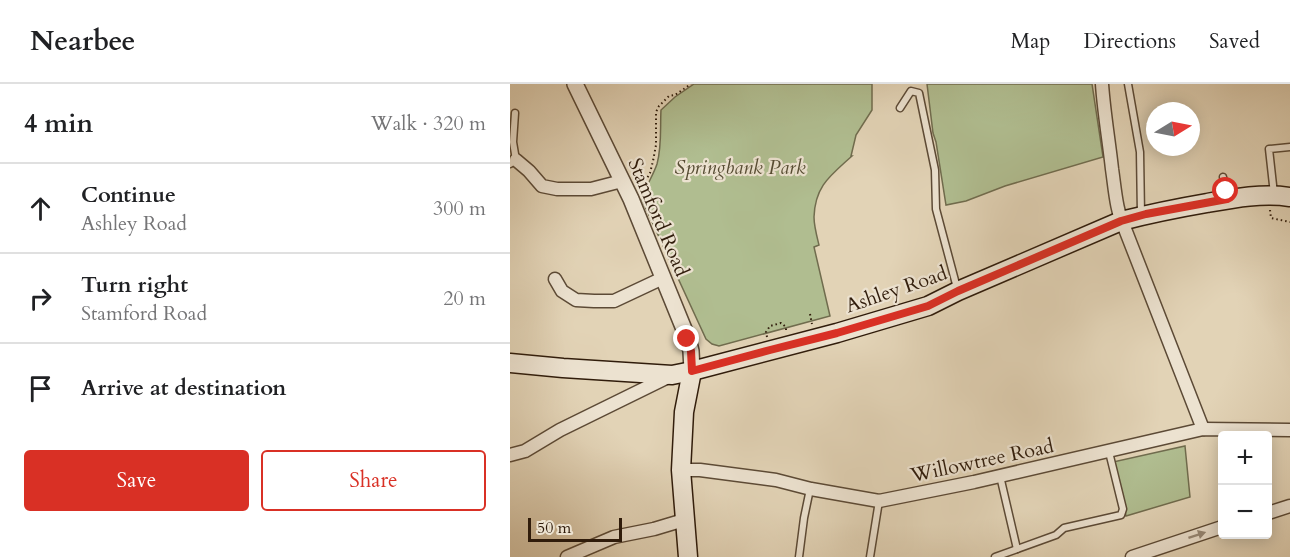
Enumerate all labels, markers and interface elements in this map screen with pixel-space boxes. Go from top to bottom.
text: Nearbee [30,22,135,60]
text: Map [1010,27,1050,56]
text: Directions [1083,27,1176,56]
text: Saved [1209,27,1260,56]
north arrow [1146,102,1200,156]
text: 4 min [24,106,93,141]
text: Walk · 320 m [371,110,486,137]
street label: Stamford Road [621,154,696,281]
park label: Springbank Park [674,154,806,181]
route start [1212,177,1238,203]
text: Continue [81,180,176,210]
icon: ahead [24,192,57,225]
text: 300 m [433,195,486,222]
text: Ashley Road [81,210,187,237]
street label: Ashley Road [842,259,951,319]
text: Turn right [81,270,188,300]
icon: right [24,282,57,315]
text: 20 m [443,285,486,312]
text: Stamford Road [81,300,207,327]
route end [673,325,699,351]
icon: arrive [24,372,57,405]
text: Arrive at destination [81,373,286,403]
map controls [1218,431,1272,539]
button: + [1218,431,1272,485]
street label: Willowtree Road [907,432,1057,489]
button: Save [24,450,249,511]
button: Share [261,450,486,511]
button: − [1218,485,1272,539]
scale bar [528,515,622,542]
text: 50 m [537,517,571,539]
one-way arrow [1188,529,1206,539]

